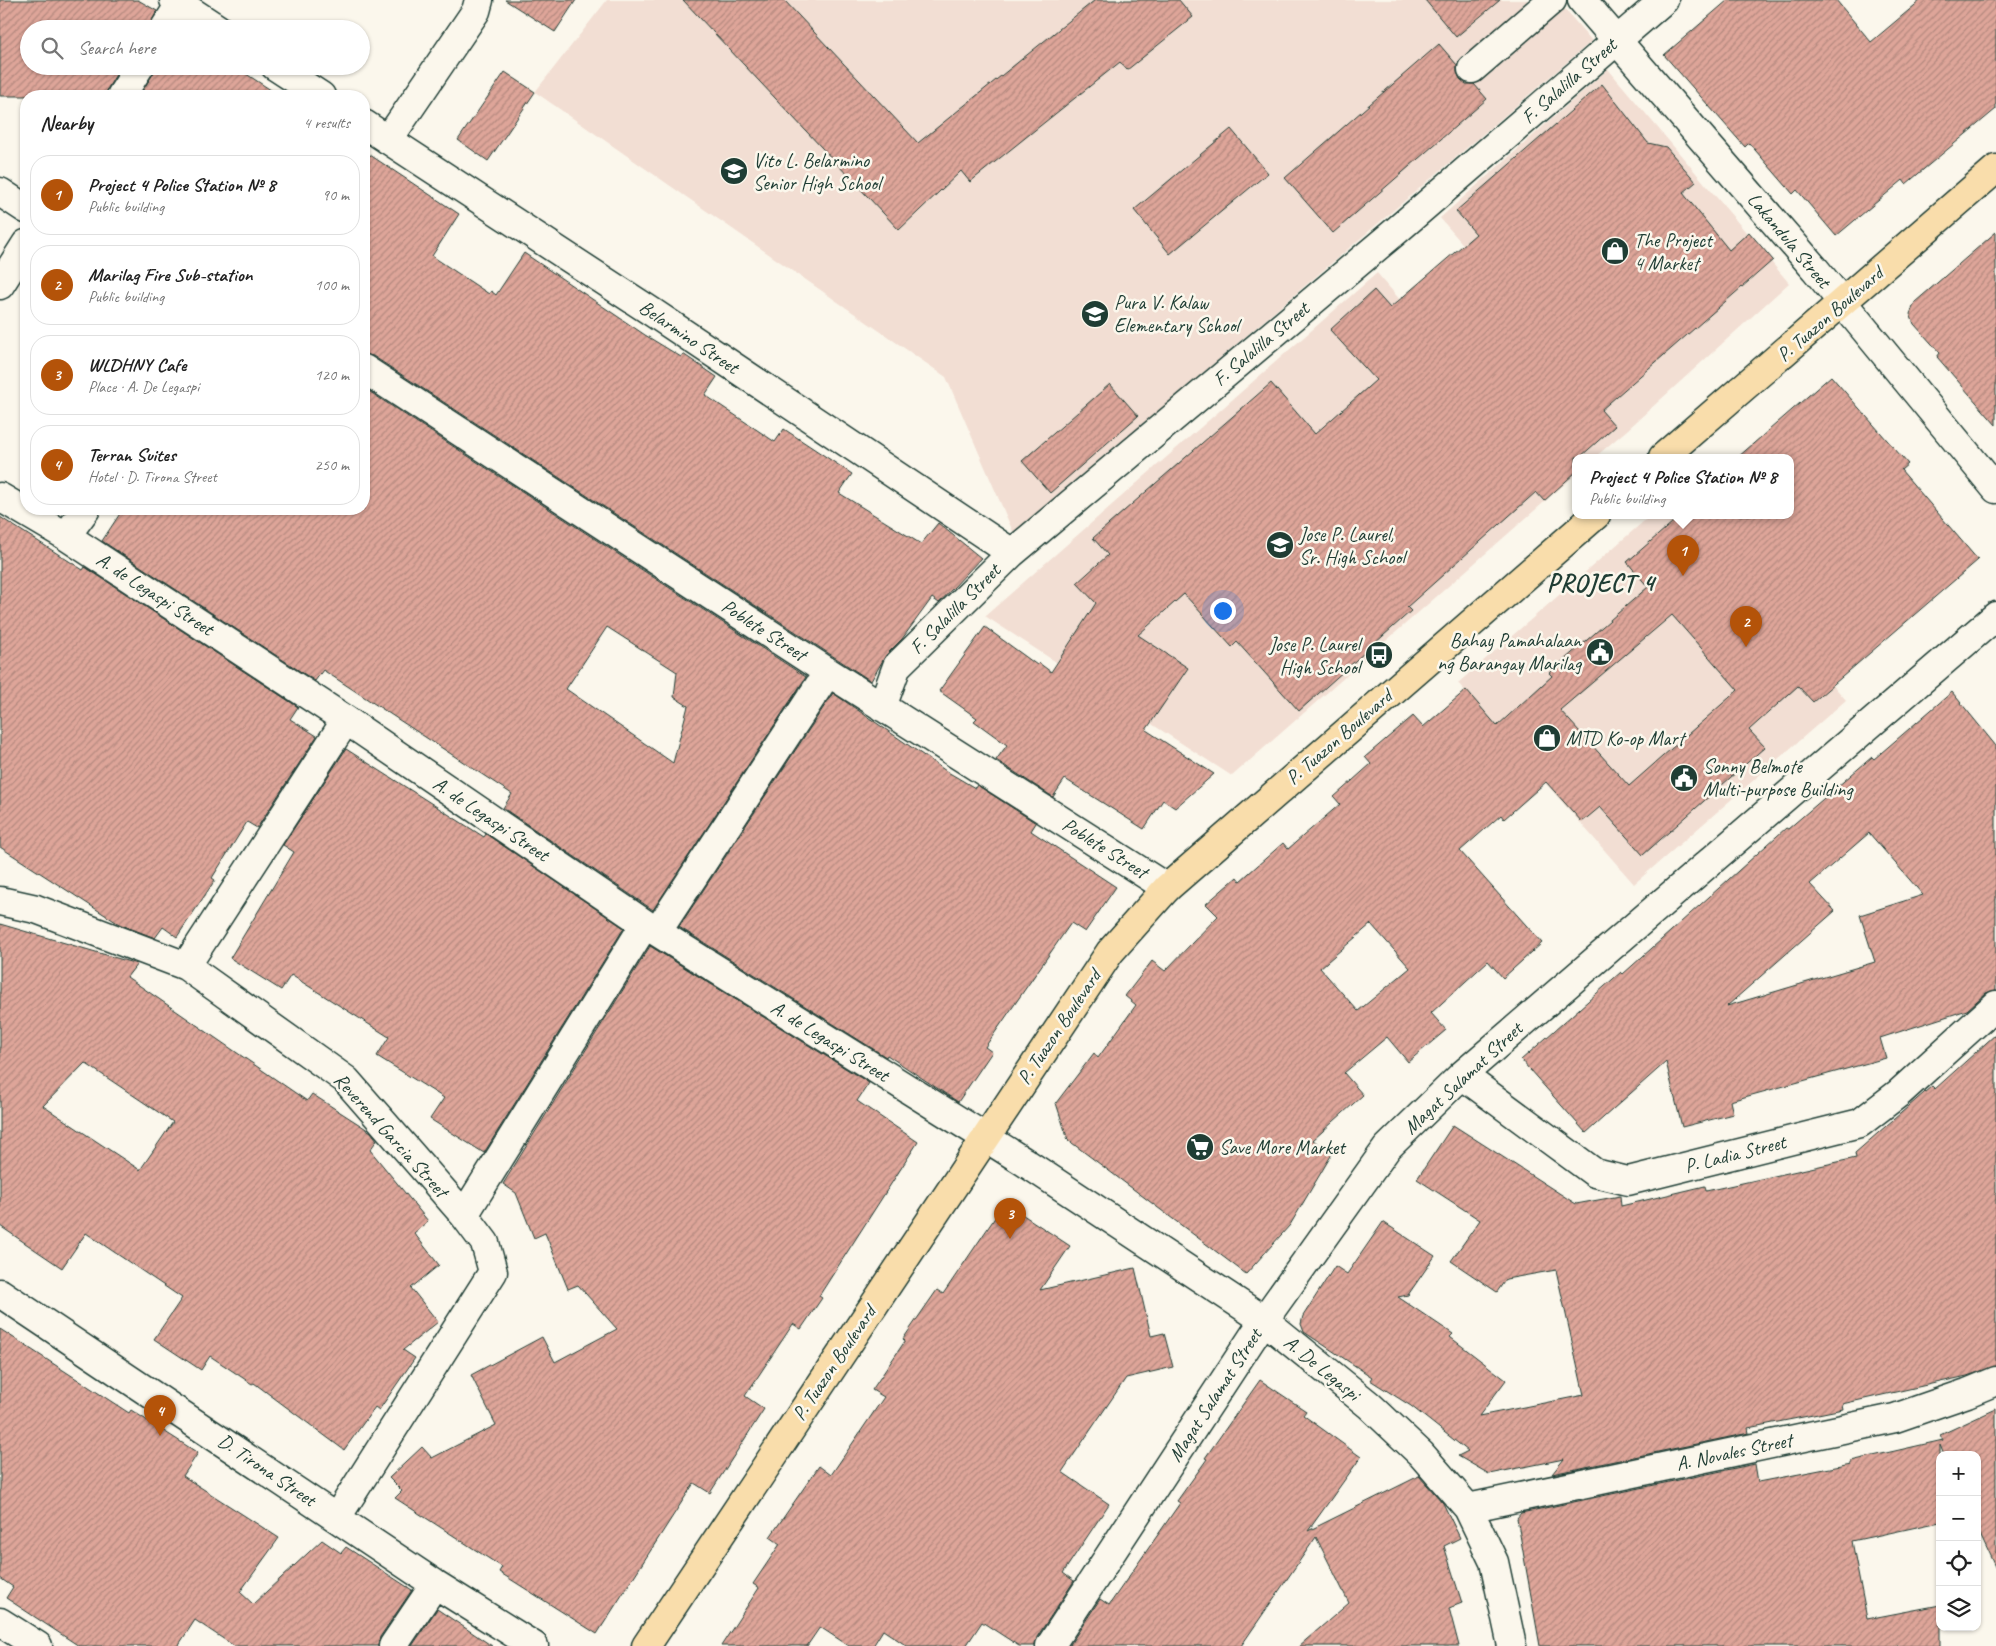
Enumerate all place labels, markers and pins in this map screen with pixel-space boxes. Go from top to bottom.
place label: Vito L. Belarmino Senior High School [753,148,884,196]
school or university icon: Vito L. Belarmino Senior High School [719,156,749,186]
place label: The Project 4 Market [1634,228,1714,276]
shop icon: The Project 4 Market [1600,236,1630,266]
place label: Pura V. Kalaw Elementary School [1114,290,1242,338]
school or university icon: Pura V. Kalaw Elementary School [1080,299,1110,329]
place label: Jose P. Laurel, Sr. High School [1298,522,1408,570]
school or university icon: Jose P. Laurel, Sr. High School [1265,530,1295,560]
pin: 1 [1667,535,1699,576]
pin: 2 [1730,606,1762,647]
place label: Bahay Pamahalaan ng Barangay Marilag [1437,628,1583,676]
place label: Jose P. Laurel High School [1268,632,1364,680]
public building icon: Bahay Pamahalaan ng Barangay Marilag [1585,637,1615,667]
bus stop icon: Jose P. Laurel High School [1364,640,1394,670]
shop icon: MTD Ko-op Mart [1532,723,1562,753]
place label: MTD Ko-op Mart [1566,726,1688,751]
place label: Sonny Belmote Multi-purpose Building [1703,754,1854,802]
public building icon: Sonny Belmote Multi-purpose Building [1669,763,1699,793]
supermarket icon: Save More Market [1185,1132,1215,1162]
place label: Save More Market [1219,1135,1347,1160]
pin: 3 [994,1198,1026,1239]
pin: 4 [144,1395,176,1436]

